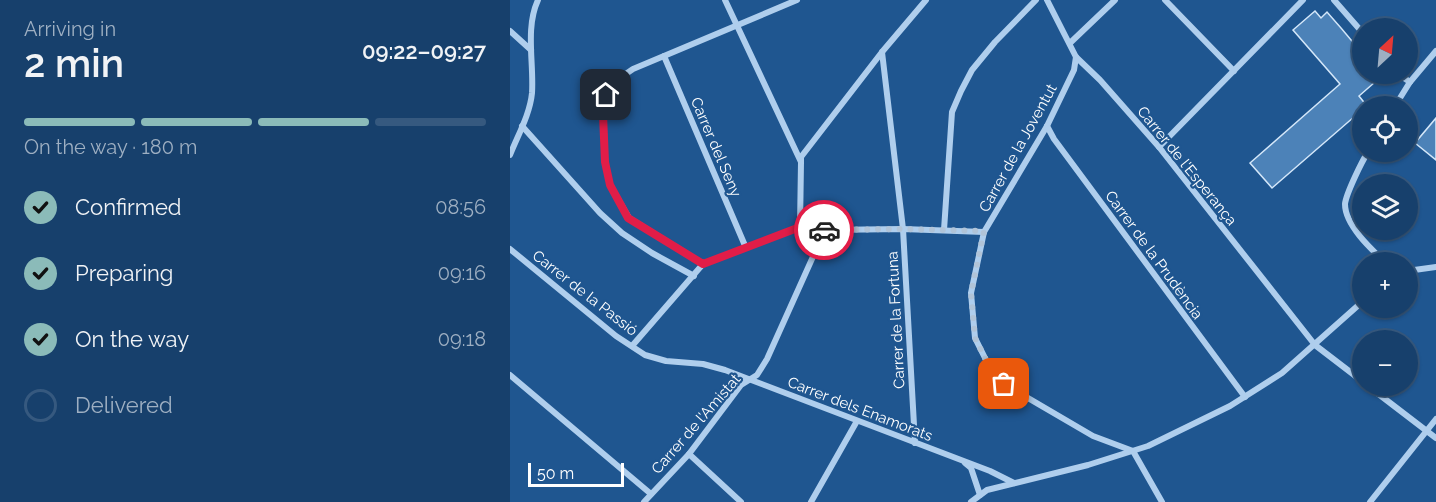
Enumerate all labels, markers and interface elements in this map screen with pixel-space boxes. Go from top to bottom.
text: Arriving in [24,17,116,41]
north arrow [1352,18,1418,84]
map controls [1352,18,1418,396]
text: 09:22–09:27 [362,38,486,64]
text: 2 min [24,40,124,86]
pin [580,69,631,120]
icon: home [589,78,622,111]
street label: Carrer de la Joventut [975,81,1061,215]
street label: Carrer del Seny [687,94,745,200]
button: locate [1352,96,1418,162]
street label: Carrer de l'Esperança [1133,103,1241,229]
text: On the way · 180 m [24,135,197,159]
button: layers [1352,174,1418,240]
street label: Carrer de la Prudència [1101,187,1207,323]
icon: check [24,191,57,224]
text: Confirmed [75,194,182,220]
text: 08:56 [435,195,486,219]
courier [794,200,854,260]
icon: car [808,214,841,247]
street label: Carrer de la Passió [529,246,641,340]
street label: Carrer de la Fortuna [883,251,909,389]
button: + [1352,252,1418,318]
icon: check [24,257,57,290]
text: Preparing [75,260,173,286]
text: 09:16 [438,261,486,285]
icon: check [24,323,57,356]
text: On the way [75,326,189,352]
text: 09:18 [438,327,486,351]
button: − [1352,330,1418,396]
pin [978,358,1029,409]
icon: bag [987,367,1020,400]
street label: Carrer de l'Amistat [648,370,744,478]
street label: Carrer dels Enamorats [785,373,935,445]
text: Delivered [75,392,173,418]
scale bar [528,460,624,488]
text: 50 m [537,464,574,483]

